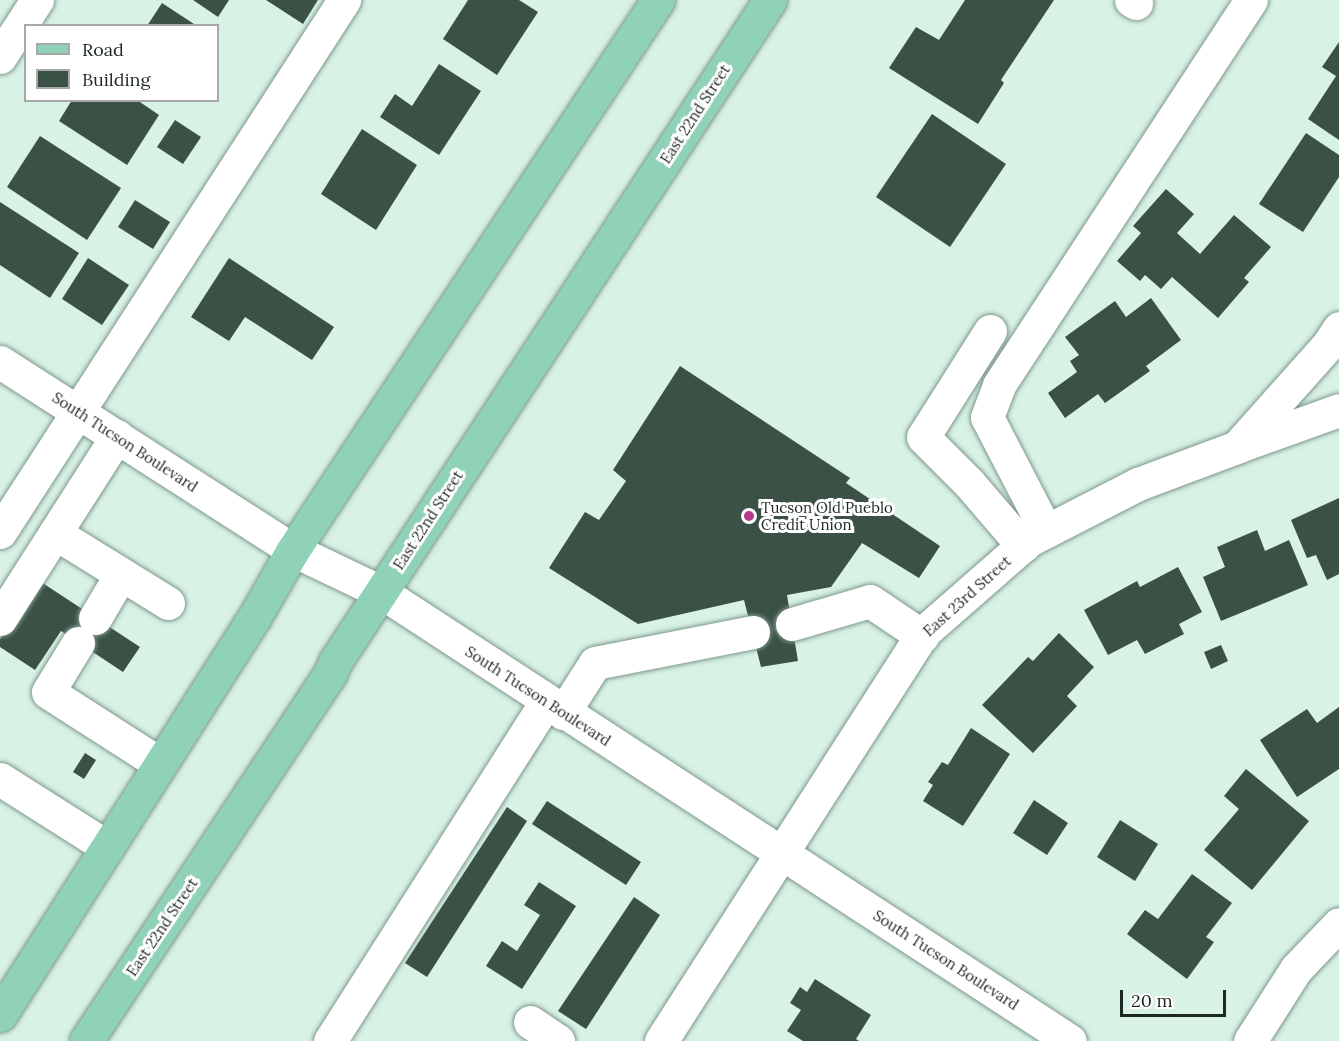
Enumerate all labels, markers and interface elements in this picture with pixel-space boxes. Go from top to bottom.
legend [24,24,219,102]
text: Road [82,38,124,61]
street label: East 22nd Street [656,61,734,167]
text: Building [82,68,150,91]
street label: South Tucson Boulevard [49,388,201,496]
street label: East 22nd Street [389,467,467,573]
place label: Tucson Old Pueblo Credit Union [761,498,893,533]
marker: Tucson Old Pueblo Credit Union [742,509,756,523]
street label: East 23rd Street [919,552,1015,640]
street label: South Tucson Boulevard [462,642,614,750]
street label: East 22nd Street [123,875,201,979]
street label: South Tucson Boulevard [870,906,1022,1014]
scale bar [1123,978,1230,1016]
text: 20 m [1131,989,1173,1012]

